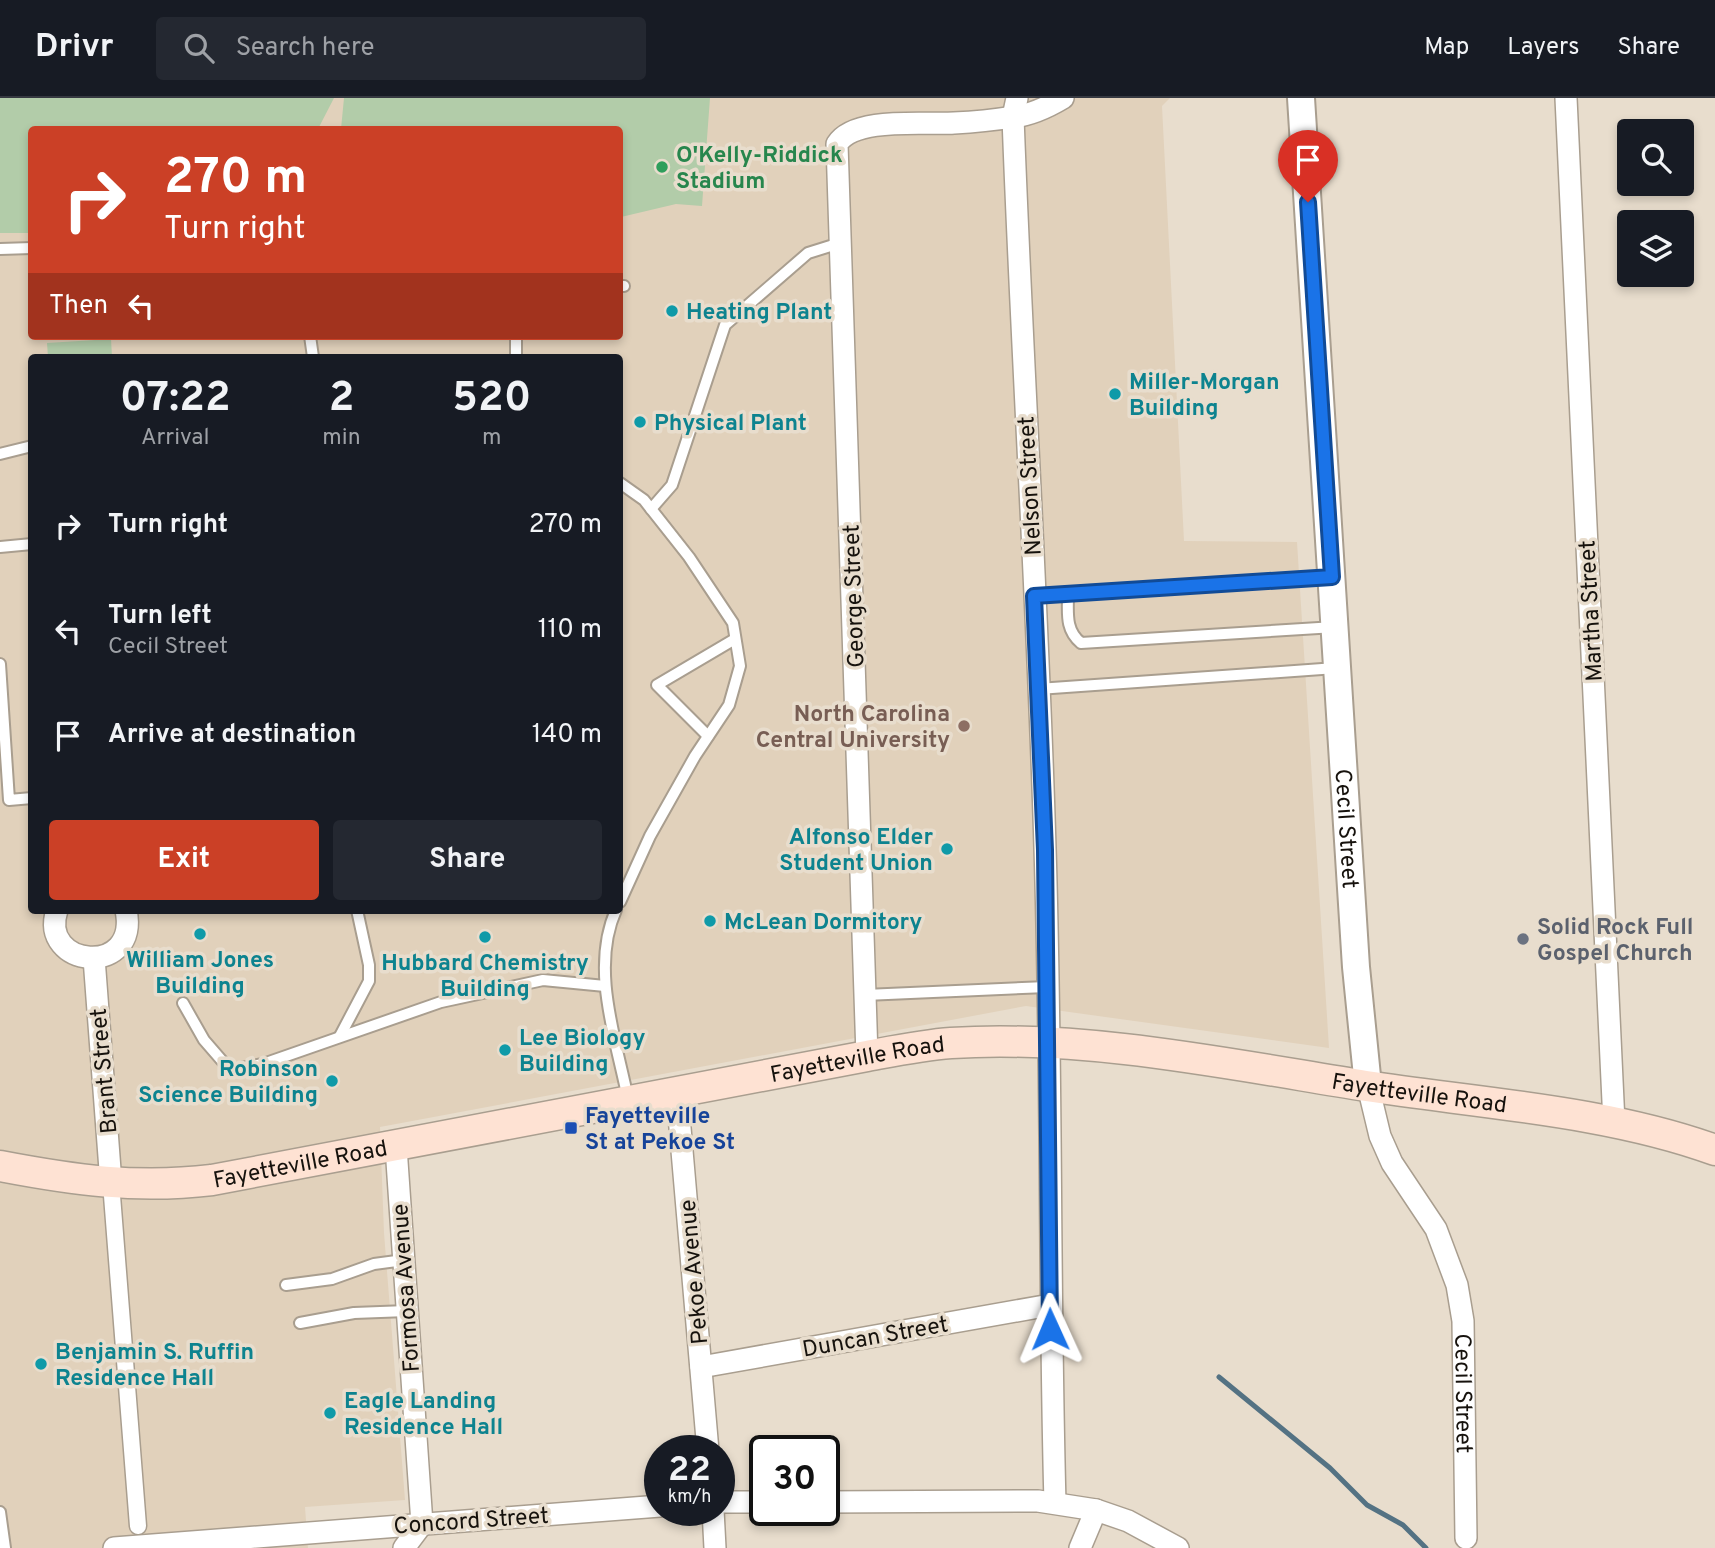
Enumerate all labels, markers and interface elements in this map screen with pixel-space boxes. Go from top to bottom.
search box [156,17,646,80]
text: Drivr [35,27,114,69]
icon: search [180,29,218,67]
text: Search here [236,32,375,65]
text: Map [1424,33,1469,63]
text: Layers [1507,33,1579,63]
text: Share [1617,33,1680,63]
map controls [1617,119,1694,287]
button: search [1617,119,1694,196]
pin [1278,130,1338,202]
icon: arrive [1289,141,1327,179]
place label: O'Kelly-Riddick Stadium [676,142,843,197]
text: 270 m [164,149,307,211]
icon: right [49,154,140,245]
marker: O'Kelly-Riddick Stadium [654,159,670,175]
text: Turn right [164,210,306,250]
button: layers [1617,210,1694,287]
icon: left [122,287,160,325]
text: Then [49,290,108,323]
place label: Heating Plant [686,299,832,328]
marker: Heating Plant [664,303,680,319]
place label: Miller-Morgan Building [1129,369,1280,424]
text: 07:22 [120,373,231,426]
text: 2 [329,373,354,426]
text: 520 [452,373,531,426]
marker: Miller-Morgan Building [1107,386,1123,402]
place label: Physical Plant [654,410,807,439]
marker: Physical Plant [632,414,648,430]
street label: Nelson Street [1013,415,1050,556]
text: Arrival [141,424,209,453]
text: min [322,424,361,453]
text: m [482,424,502,453]
icon: right [49,507,87,545]
text: Turn right [108,509,228,542]
text: 270 m [529,509,602,542]
street label: George Street [839,524,872,668]
street label: Martha Street [1574,539,1611,682]
text: Turn left [108,600,212,633]
icon: left [49,612,87,650]
text: 110 m [538,614,602,647]
text: Cecil Street [108,633,228,662]
place label: North Carolina Central University [756,701,950,756]
icon: arrive [49,717,87,755]
marker: North Carolina Central University [956,718,972,734]
text: Arrive at destination [108,719,356,752]
text: 140 m [532,719,602,752]
street label: Cecil Street [1326,768,1363,889]
button: Exit [49,820,319,900]
button: Share [333,820,602,900]
place label: Alfonso Elder Student Union [779,824,933,879]
marker: Alfonso Elder Student Union [939,841,955,857]
place label: McLean Dormitory [724,909,922,938]
marker: McLean Dormitory [702,913,718,929]
place label: Solid Rock Full Gospel Church [1537,914,1694,969]
marker: William Jones Building [192,926,208,942]
marker: Hubbard Chemistry Building [477,929,493,945]
marker: Solid Rock Full Gospel Church [1515,931,1531,947]
place label: William Jones Building [126,947,274,1002]
place label: Hubbard Chemistry Building [381,950,589,1005]
street label: Brant Street [86,1007,125,1135]
place label: Lee Biology Building [519,1025,645,1080]
street label: Fayetteville Road [768,1032,946,1091]
marker: Lee Biology Building [497,1042,513,1058]
place label: Robinson Science Building [138,1056,318,1111]
street label: Fayetteville Road [1329,1069,1508,1121]
marker: Robinson Science Building [324,1073,340,1089]
place label: Fayetteville St at Pekoe St [585,1103,735,1158]
marker: Fayetteville St at Pekoe St [563,1120,579,1136]
street label: Fayetteville Road [211,1135,390,1196]
street label: Pekoe Avenue [675,1198,716,1345]
street label: Formosa Avenue [387,1202,428,1373]
position arrow [1013,1292,1087,1366]
street label: Duncan Street [800,1311,951,1366]
street label: Cecil Street [1446,1333,1477,1454]
place label: Benjamin S. Ruffin Residence Hall [55,1339,254,1394]
marker: Benjamin S. Ruffin Residence Hall [33,1356,49,1372]
place label: Eagle Landing Residence Hall [344,1388,503,1443]
marker: Eagle Landing Residence Hall [322,1405,338,1421]
speed limit sign: 30 [749,1435,840,1526]
text: 22 [668,1449,711,1493]
text: km/h [668,1486,711,1509]
street label: Concord Street [393,1503,550,1542]

